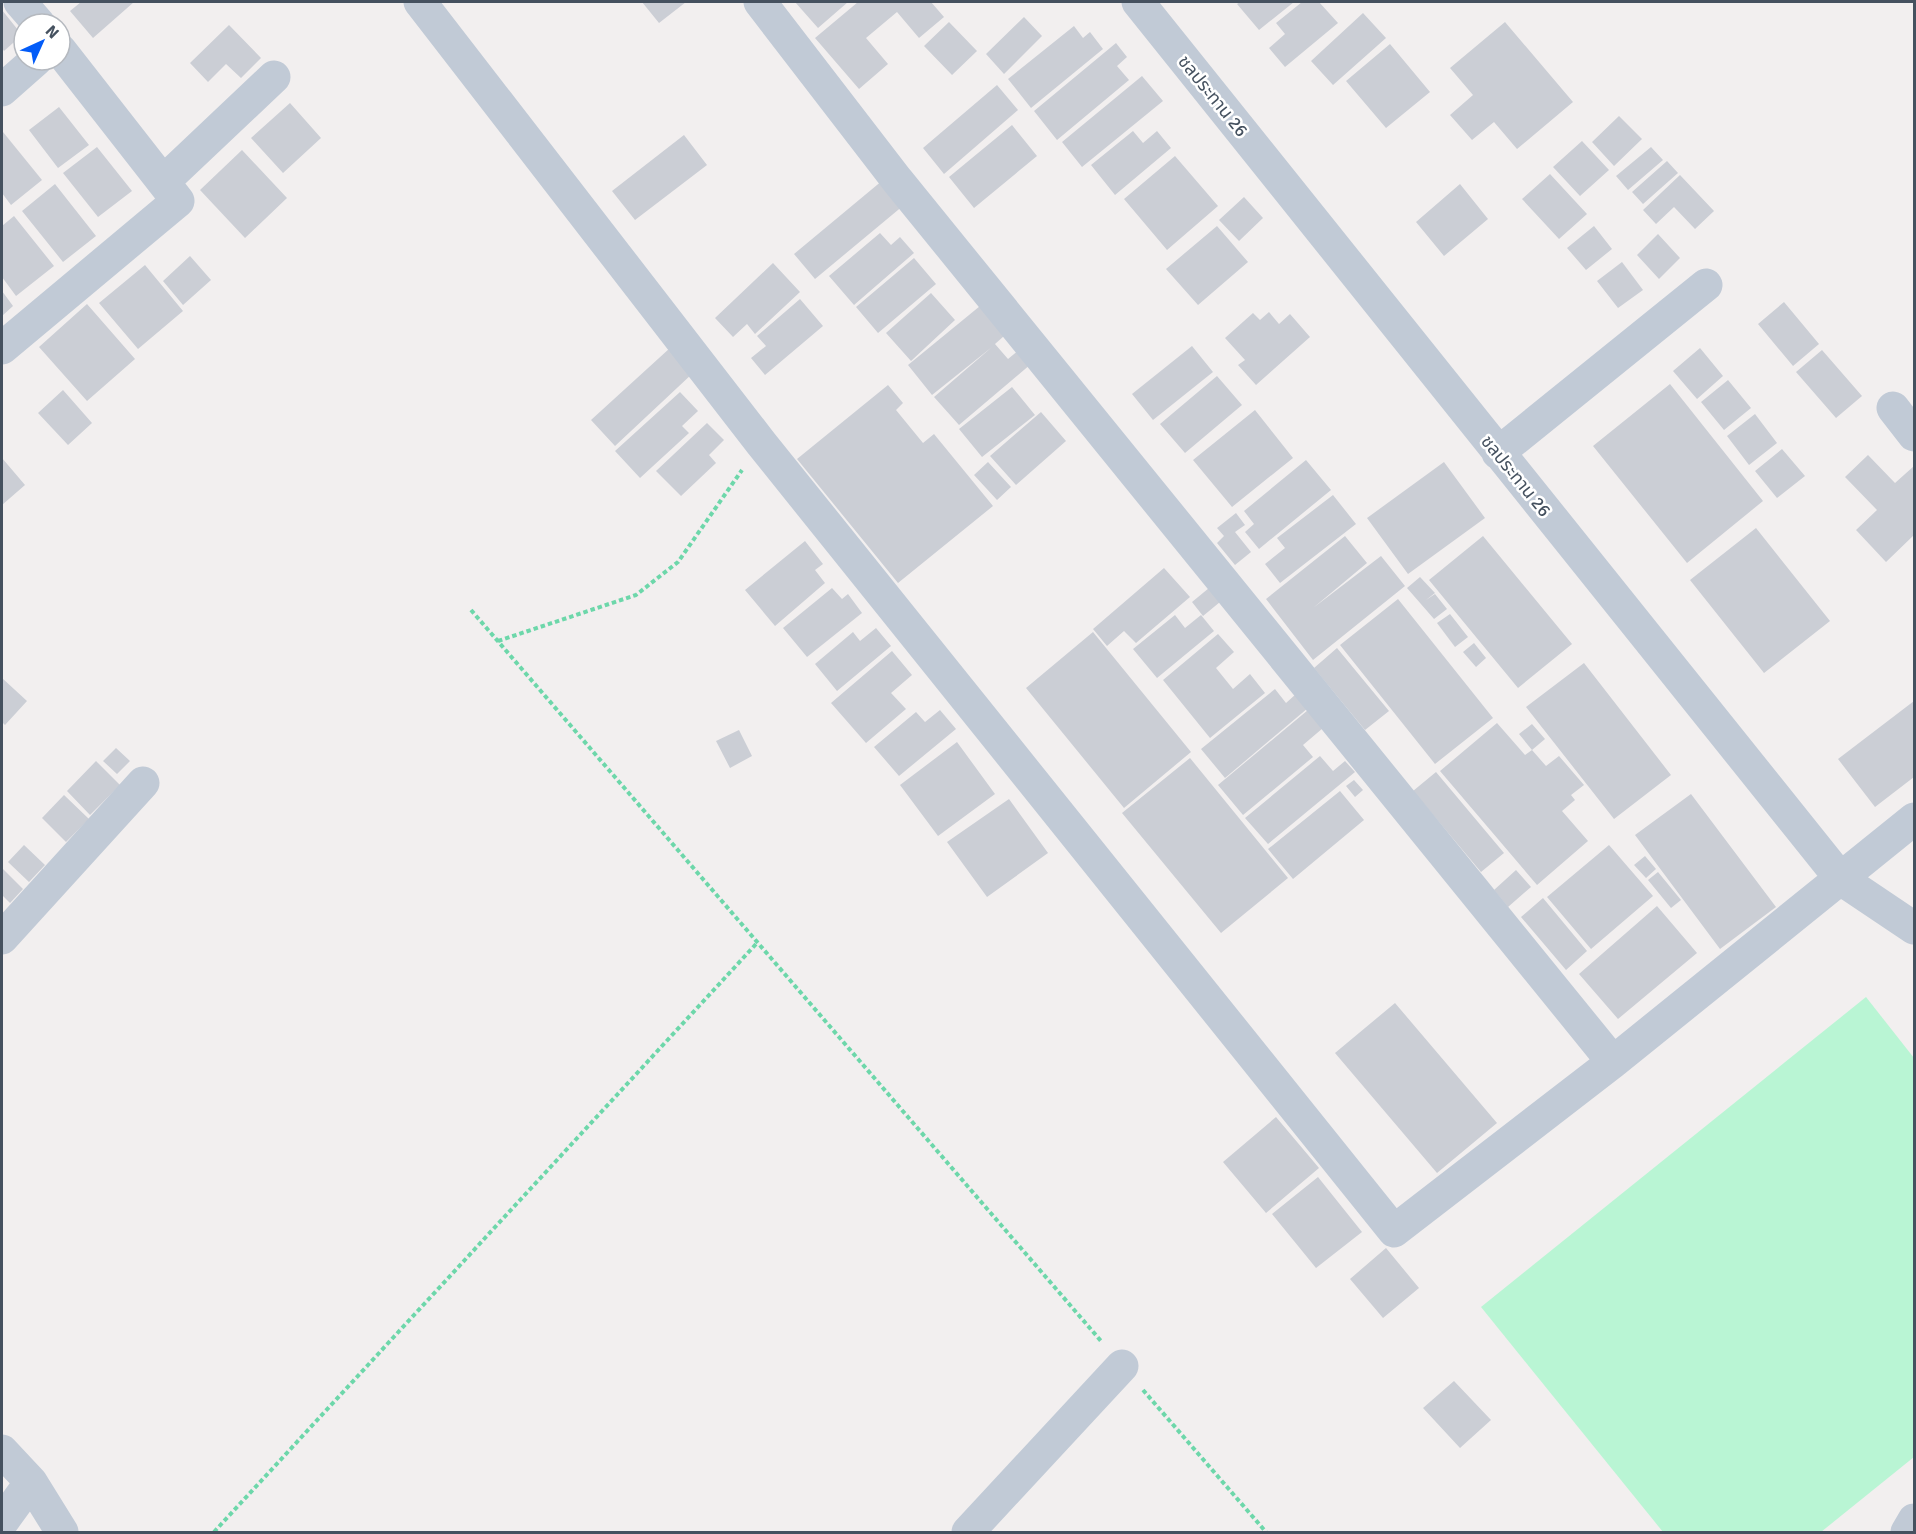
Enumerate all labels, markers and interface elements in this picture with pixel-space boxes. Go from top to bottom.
north arrow [12,12,72,72]
text: N [41,21,63,43]
street label: ชลประทาน 26 [1173,51,1253,141]
street label: ชลประทาน 26 [1476,431,1556,521]

